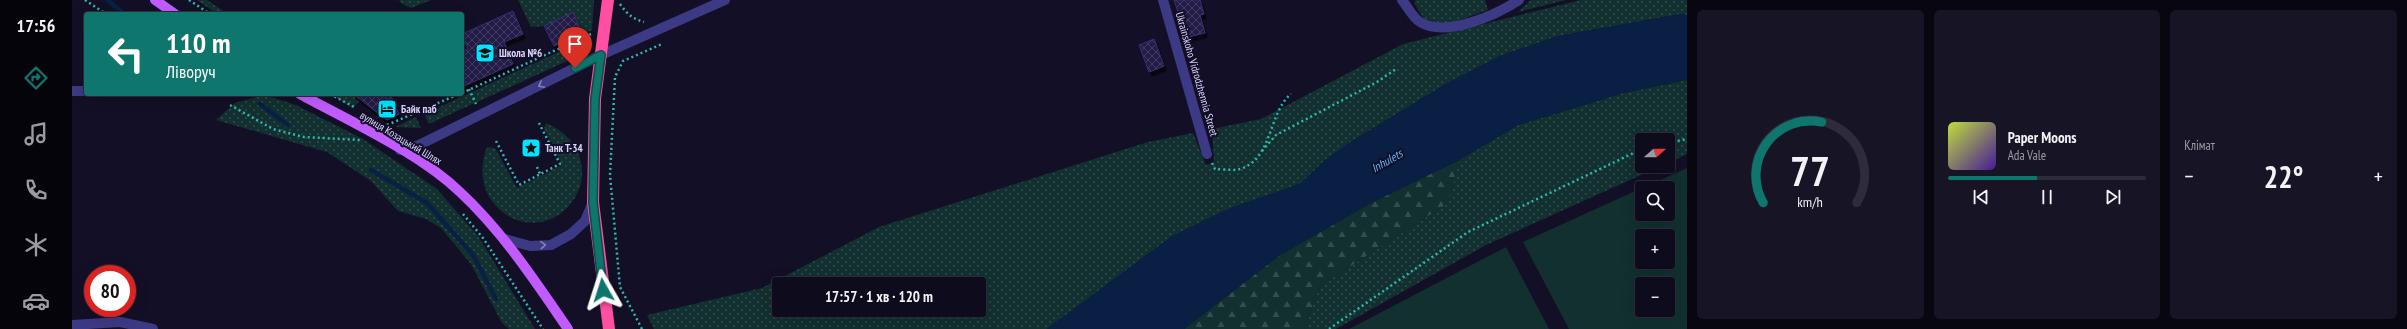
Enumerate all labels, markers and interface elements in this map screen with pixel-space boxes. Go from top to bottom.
street label: Ukrainskoho Vidrodzhennia Street [1173,10,1221,138]
text: 17:56 [17,14,55,37]
text: 110 m [166,24,230,61]
pin [558,27,592,68]
icon: left [100,28,152,80]
icon: arrive [564,33,586,55]
school or university icon: Школа №6 [474,42,496,64]
place label: Школа №6 [499,46,542,60]
text: Ліворуч [166,60,216,83]
icon: directions [22,64,50,92]
one-way arrow [538,80,545,88]
hotel icon: Байк паб [376,98,398,120]
place label: Байк паб [401,102,437,116]
street label: вулиця Козацький Шлях [357,108,445,168]
icon: music [22,120,50,148]
text: Paper Moons [2008,128,2077,147]
north arrow [1635,133,1675,173]
map controls [1635,133,1675,317]
place icon: Танк Т-34 [520,137,542,159]
text: Клімат [2184,137,2215,154]
place label: Танк Т-34 [545,141,584,155]
text: 77 [1790,143,1830,196]
water label: Inhulets [1368,145,1407,175]
text: Ada Vale [2008,147,2046,164]
text: 22° [2264,157,2303,196]
text: − [2184,162,2193,190]
text: + [2374,162,2383,190]
icon: phone [22,176,50,204]
button: search [1635,181,1675,221]
icon: previous [1970,186,1992,208]
icon: pause [2036,186,2058,208]
icon: next [2102,186,2124,208]
text: km/h [1798,191,1823,210]
button: + [1635,229,1675,269]
icon: climate [22,231,50,259]
one-way arrow [540,241,546,250]
speed limit sign: 80 [84,265,136,317]
position arrow [582,269,624,311]
button: − [1635,277,1675,317]
icon: car [22,287,50,315]
text: 17:57 · 1 хв · 120 m [825,287,933,306]

